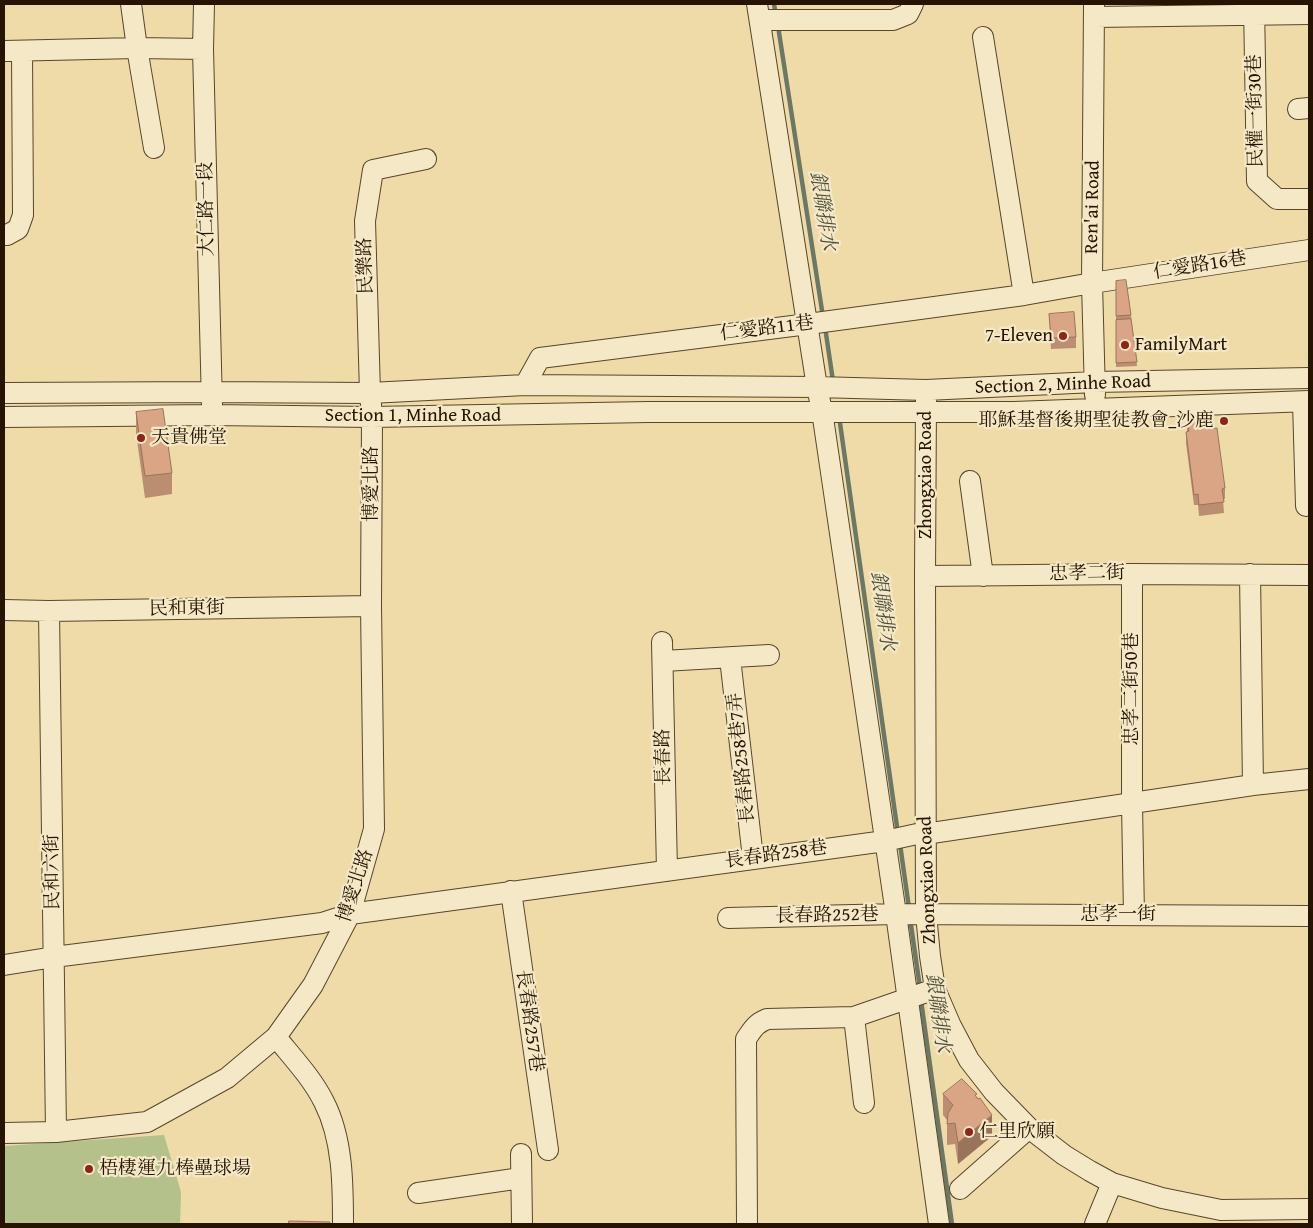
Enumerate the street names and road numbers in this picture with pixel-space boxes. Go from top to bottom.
street label: 民權一街30巷 [1244,54,1268,168]
street label: Ren'ai Road [1081,160,1105,254]
street label: 大仁路一段 [195,161,219,257]
street label: 民樂路 [354,237,378,295]
street label: 仁愛路16巷 [1152,247,1248,285]
street label: 仁愛路11巷 [719,312,815,346]
street label: Section 2, Minhe Road [975,371,1151,399]
street label: Section 1, Minhe Road [325,405,501,427]
street label: Zhongxiao Road [915,411,937,539]
street label: 博愛北路 [361,446,383,522]
street label: 忠孝二街 [1049,562,1125,586]
street label: 民和東街 [149,597,225,621]
street label: 忠孝二街50巷 [1121,632,1143,746]
street label: 長春路258巷7弄 [724,691,760,825]
street label: 長春路 [652,728,676,786]
street label: Zhongxiao Road [914,816,942,944]
street label: 民和六街 [41,834,65,910]
street label: 長春路258巷 [723,837,829,873]
street label: 博愛北路 [333,846,379,926]
street label: 長春路252巷 [775,904,879,928]
street label: 忠孝一街 [1080,904,1156,926]
street label: 長春路257巷 [511,968,547,1074]

